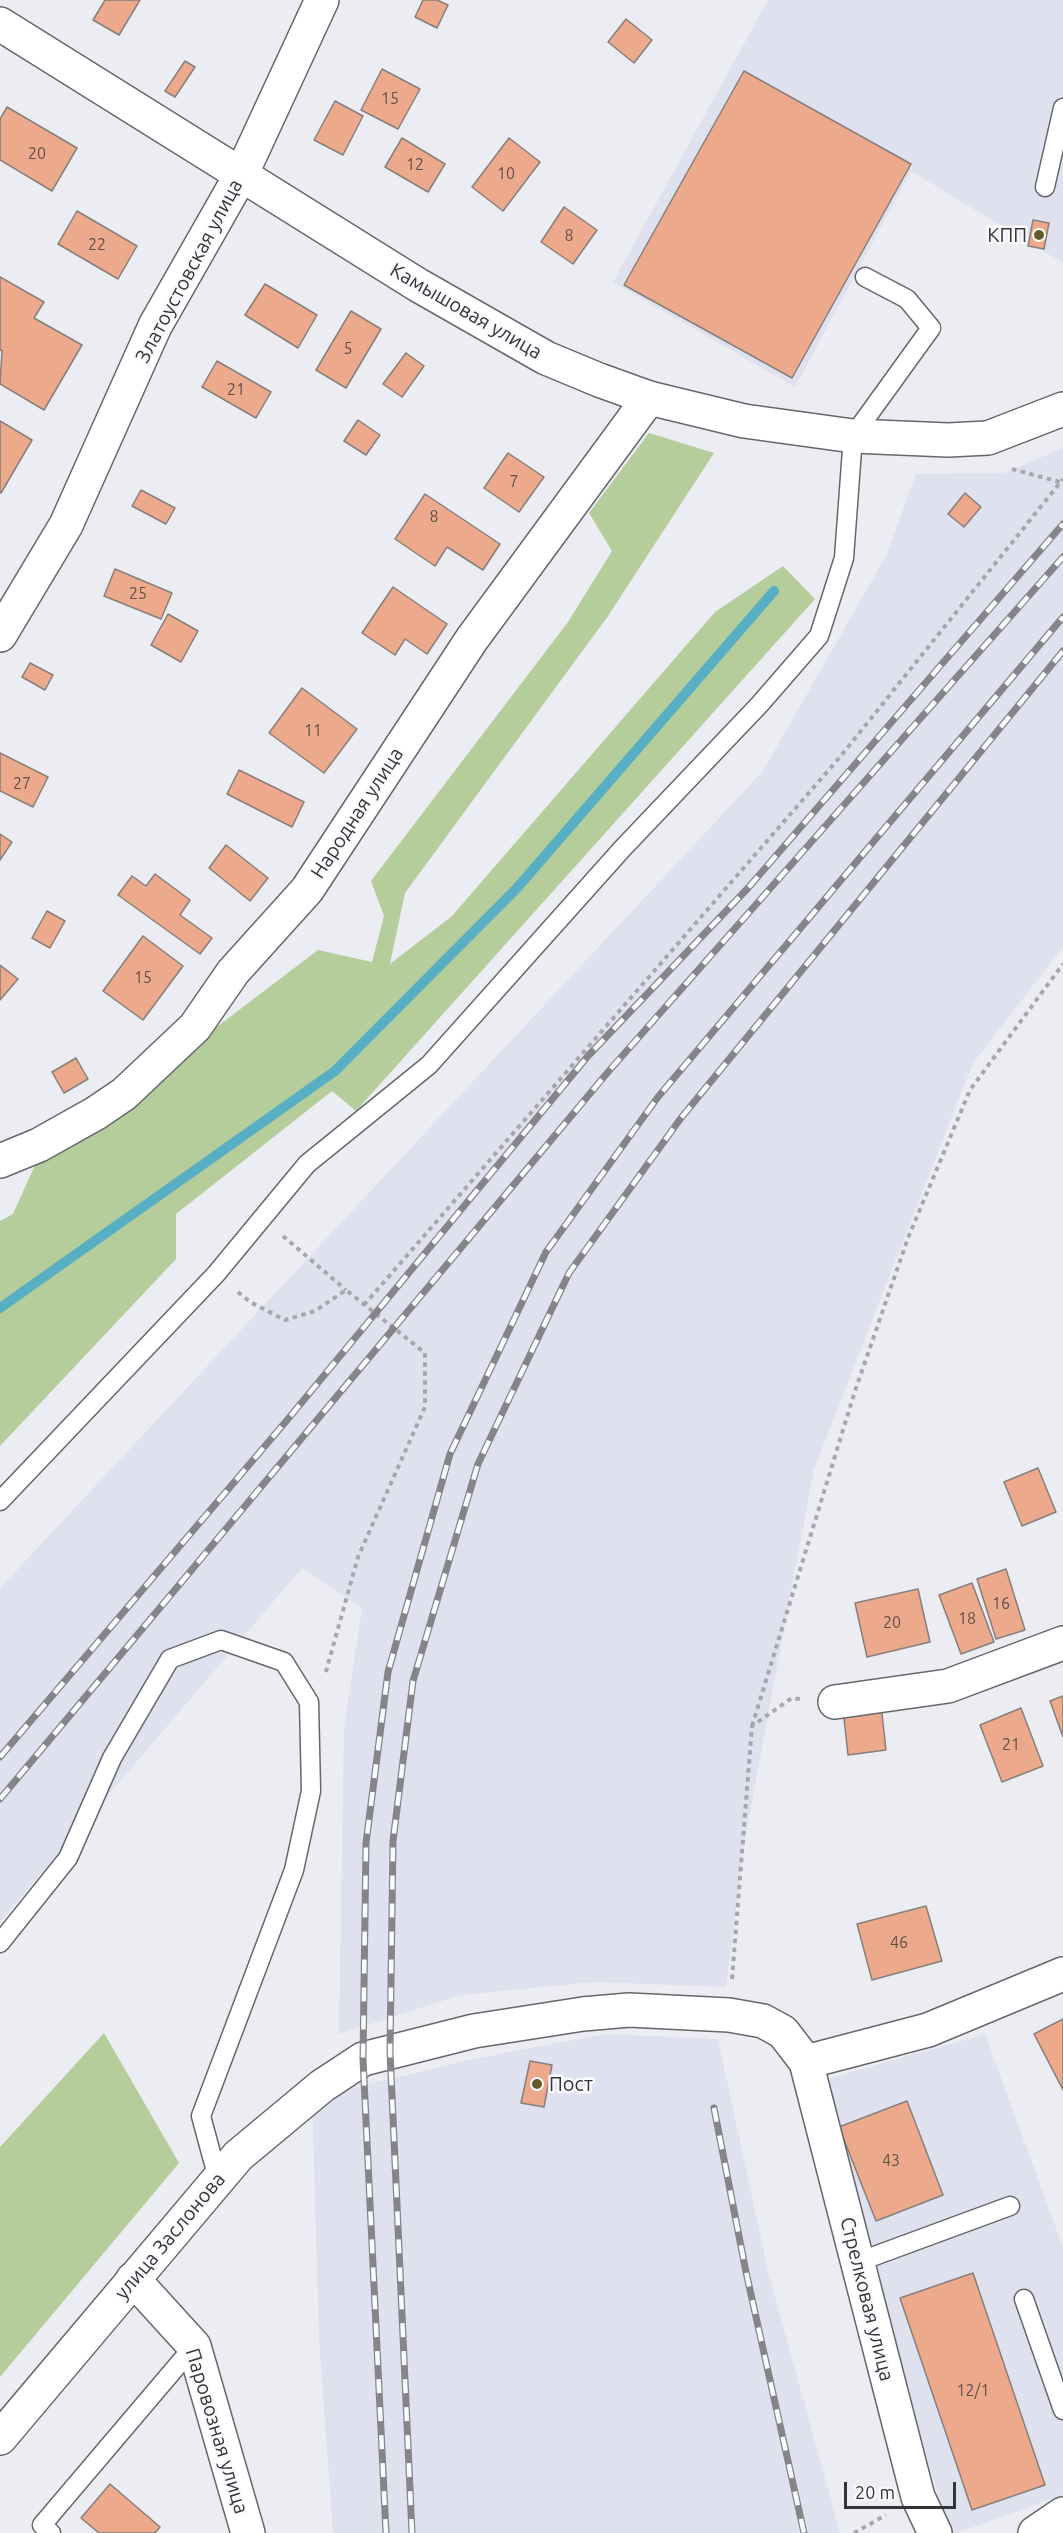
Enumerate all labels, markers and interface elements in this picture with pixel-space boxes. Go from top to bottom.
house number: 15 [381,89,399,109]
house number: 20 [28,144,46,164]
house number: 12 [406,155,424,175]
house number: 10 [497,164,515,184]
street label: Златоустовская улица [130,175,248,367]
place label: КПП [987,223,1027,247]
house number: 8 [564,226,574,246]
marker: КПП [1032,228,1046,242]
house number: 22 [88,235,106,255]
street label: Камышовая улица [386,258,546,364]
house number: 5 [343,339,353,359]
house number: 21 [227,380,245,400]
house number: 7 [509,472,519,492]
house number: 8 [429,507,439,527]
house number: 25 [129,584,147,604]
house number: 11 [304,721,322,741]
street label: Народная улица [306,743,408,883]
house number: 27 [13,774,31,794]
house number: 15 [134,968,152,988]
house number: 16 [992,1594,1010,1614]
house number: 18 [958,1609,976,1629]
house number: 20 [883,1613,901,1633]
house number: 21 [1002,1735,1020,1755]
house number: 46 [890,1933,908,1953]
place label: Пост [549,2072,593,2096]
marker: Пост [530,2077,544,2091]
house number: 43 [882,2151,900,2171]
street label: улица Заслонова [110,2168,230,2304]
street label: Стрелковая улица [835,2214,899,2384]
street label: Паровозная улица [180,2345,254,2517]
house number: 12/1 [957,2381,989,2401]
scale bar [847,2470,960,2508]
text: 20 m [855,2482,895,2502]

